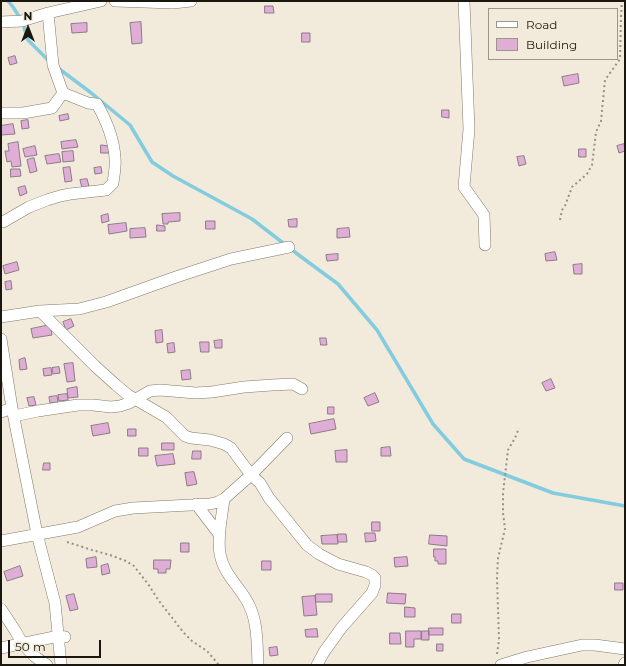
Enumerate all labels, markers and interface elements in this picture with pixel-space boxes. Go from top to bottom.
north arrow [8,8,48,48]
legend [488,8,618,60]
text: N [24,9,32,23]
text: Road [526,17,557,32]
text: Building [526,37,577,52]
scale bar [10,632,103,658]
text: 50 m [15,639,46,654]

